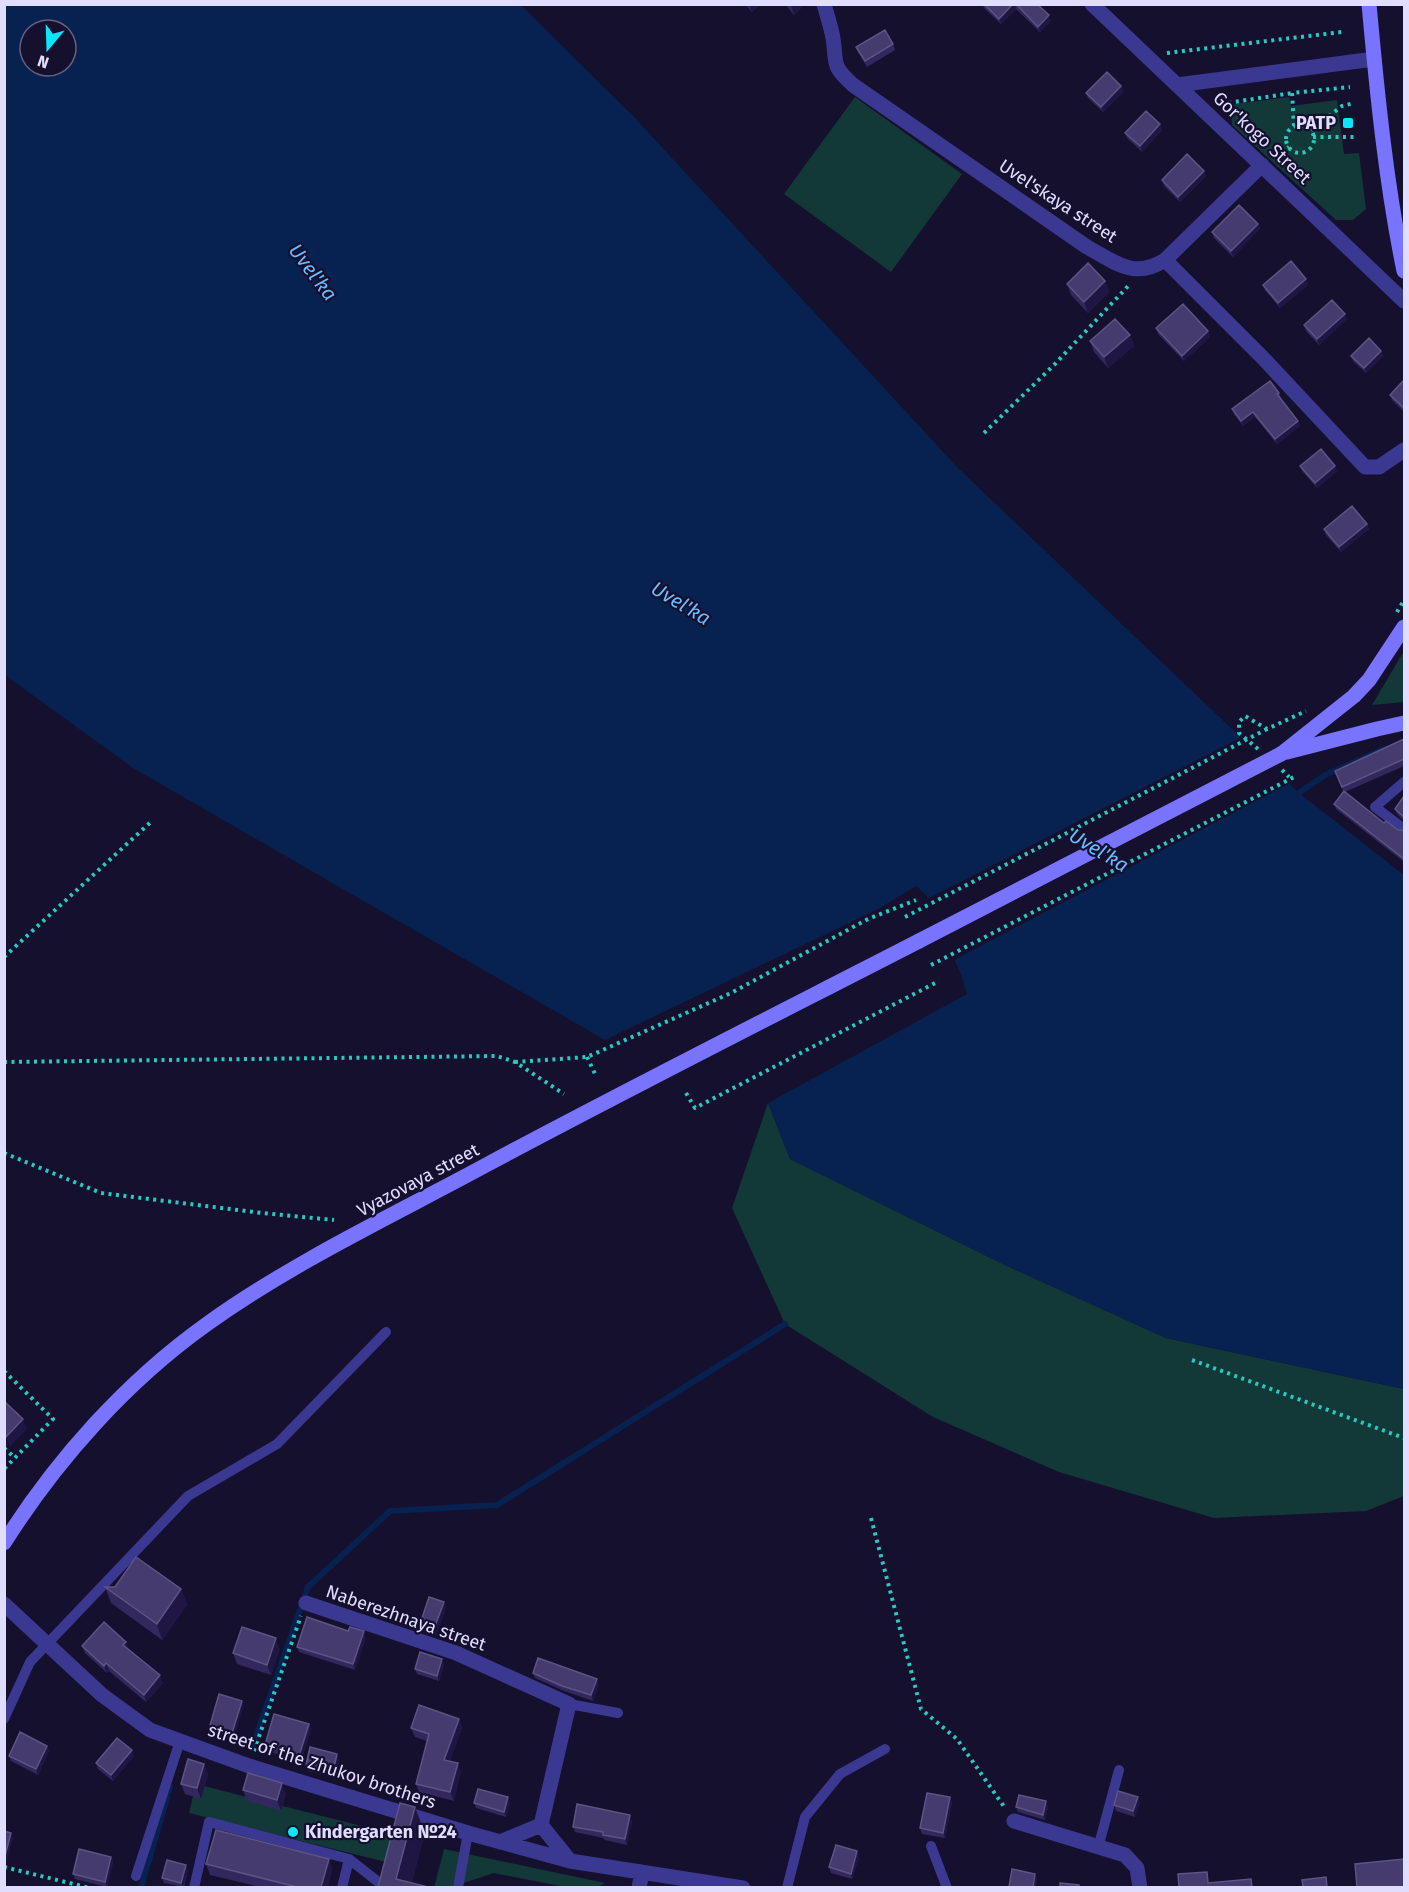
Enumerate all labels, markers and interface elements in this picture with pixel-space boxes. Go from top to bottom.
north arrow [18,18,78,78]
text: N [35,51,51,72]
street label: Gor'kogo Street [1209,87,1316,189]
place label: PATP [1296,112,1336,134]
marker: PATP [1341,116,1355,130]
street label: Uvel'skaya street [995,155,1122,248]
water label: Uvel'ka [284,239,342,305]
water label: Uvel'ka [647,576,715,630]
water label: Uvel'ka [1065,823,1133,877]
street label: Vyazovaya street [353,1138,483,1221]
street label: Naberezhnaya street [323,1580,489,1656]
street label: street of the Zhukov brothers [205,1719,439,1813]
place label: Kindergarten №24 [305,1821,457,1843]
marker: Kindergarten №24 [286,1825,300,1839]

